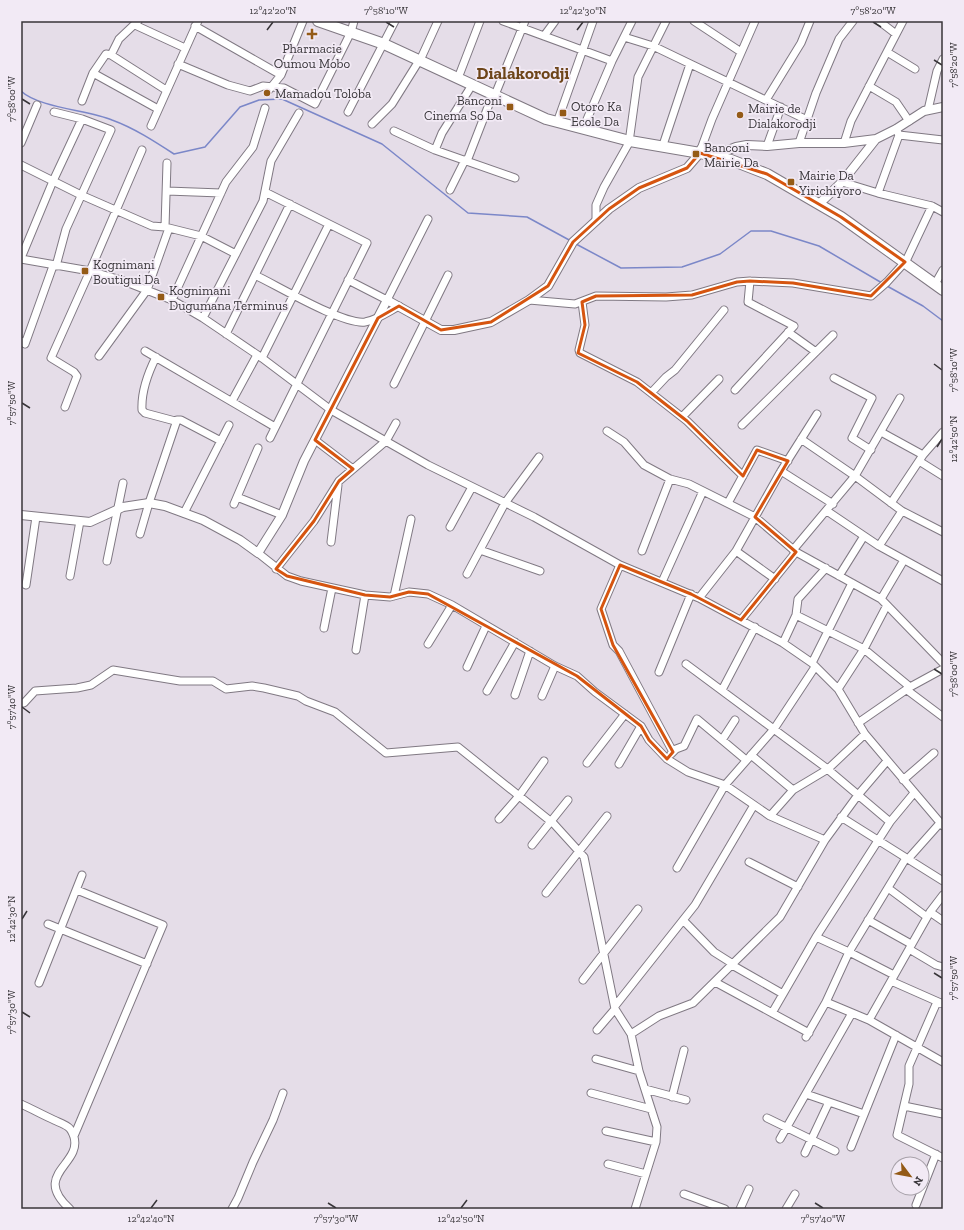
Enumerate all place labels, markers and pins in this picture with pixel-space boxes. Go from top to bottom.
marker: Pharmacie Oumou Mobo [307,29,317,39]
place label: Pharmacie Oumou Mobo [274,41,351,71]
place label: Mamadou Toloba [275,86,372,101]
marker: Mamadou Toloba [262,88,272,98]
place label: Banconi Cinema So Da [424,93,503,123]
place label: Otoro Ka Ecole Da [571,99,622,129]
place label: Mairie de Dialakorodji [748,101,817,132]
marker: Banconi Cinema So Da [505,102,515,112]
marker: Otoro Ka Ecole Da [558,108,568,118]
marker: Mairie de Dialakorodji [735,110,745,120]
place label: Banconi Mairie Da [704,140,760,170]
marker: Banconi Mairie Da [691,149,701,159]
place label: Mairie Da Yirichiyoro [798,168,862,198]
marker: Mairie Da Yirichiyoro [786,177,796,187]
place label: Kognimani Boutigui Da [93,257,160,287]
marker: Kognimani Boutigui Da [80,266,90,276]
place label: Kognimani Dugumana Terminus [169,283,288,313]
marker: Kognimani Dugumana Terminus [156,292,166,302]

